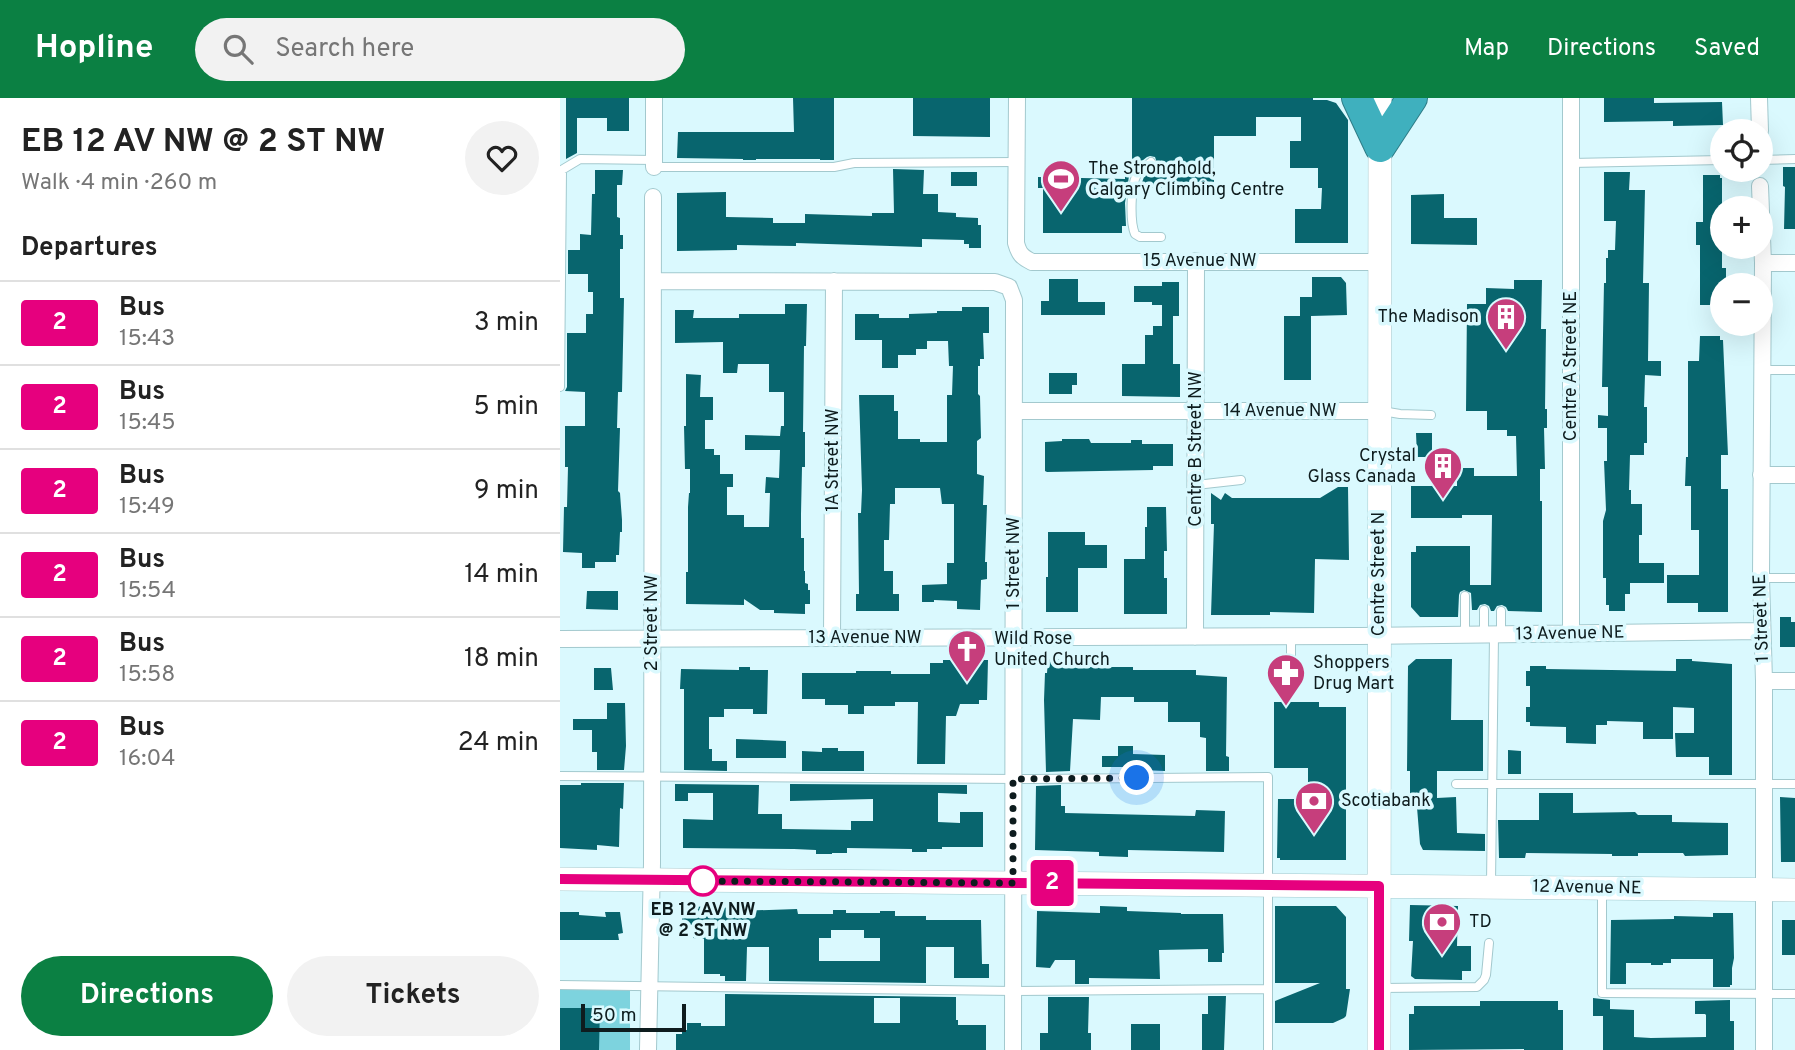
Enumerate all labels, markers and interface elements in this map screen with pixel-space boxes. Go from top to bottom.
search box [195,18,685,81]
text: Hopline [35,28,153,70]
icon: search [219,30,257,68]
text: Search here [275,33,414,66]
text: Map [1464,34,1509,64]
text: Directions [1547,34,1656,64]
text: Saved [1694,34,1760,64]
map controls [1710,119,1773,336]
button: locate [1710,119,1773,182]
button: heart [465,121,539,195]
text: EB 12 AV NW @ 2 ST NW [21,122,385,164]
sports icon: The Stronghold, Calgary Climbing Centre [1040,158,1082,213]
place label: The Stronghold, Calgary Climbing Centre [1088,158,1284,202]
text: Walk · 4 min · 260 m [21,169,217,198]
button: + [1710,196,1773,259]
text: Departures [21,232,158,265]
street label: 15 Avenue NW [1143,250,1257,273]
button: − [1710,273,1773,336]
street label: Centre A Street NE [1560,291,1583,441]
text: Bus [119,292,165,325]
building icon: The Madison [1485,296,1527,351]
place label: The Madison [1377,306,1479,329]
text: 3 min [474,307,539,340]
text: 2 [52,308,67,338]
text: 15:43 [119,325,175,354]
street label: Centre B Street NW [1185,371,1208,527]
text: Bus [119,376,165,409]
text: 5 min [473,391,539,424]
text: 2 [52,392,67,422]
street label: 14 Avenue NW [1223,400,1337,423]
street label: 1A Street NW [822,408,845,512]
text: 15:45 [119,409,176,438]
place label: Crystal Glass Canada [1307,445,1416,489]
building icon: Crystal Glass Canada [1422,445,1464,500]
text: Bus [119,460,165,493]
text: 9 min [474,475,539,508]
text: 2 [52,476,67,506]
text: 15:49 [119,493,175,522]
street label: Centre Street N [1368,512,1391,636]
street label: 1 Street NW [1003,517,1026,609]
text: Bus [119,544,165,577]
text: 14 min [464,559,539,592]
text: 2 [52,560,67,590]
street label: 1 Street NE [1749,574,1775,662]
street label: 2 Street NW [641,575,664,671]
text: 15:54 [119,577,176,606]
street label: 13 Avenue NE [1515,622,1625,646]
street label: 13 Avenue NW [808,627,922,650]
text: Bus [119,628,165,661]
church icon: Wild Rose United Church [946,628,988,683]
place label: Wild Rose United Church [994,628,1110,672]
text: 18 min [464,643,539,676]
text: 2 [52,644,67,674]
pharmacy icon: Shoppers Drug Mart [1265,652,1307,707]
place label: Shoppers Drug Mart [1313,652,1394,696]
text: 15:58 [119,661,175,690]
text: Bus [119,712,165,745]
text: 24 min [458,727,539,760]
text: 2 [52,728,67,758]
text: 16:04 [119,745,176,774]
your location [1119,760,1154,795]
bank icon: Scotiabank [1293,780,1335,835]
place label: Scotiabank [1341,790,1431,813]
line badge: 2 [1029,860,1075,906]
marker: EB 12 AV NW @ 2 ST NW [688,866,718,896]
text: 2 [1045,868,1059,898]
street label: 12 Avenue NE [1532,876,1642,900]
place label: EB 12 AV NW @ 2 ST NW [650,899,756,943]
bank icon: TD [1421,901,1463,956]
place label: TD [1469,911,1492,934]
button: Directions [21,956,273,1036]
button: Tickets [287,956,539,1036]
scale bar [581,1001,686,1033]
text: 50 m [592,1004,637,1028]

